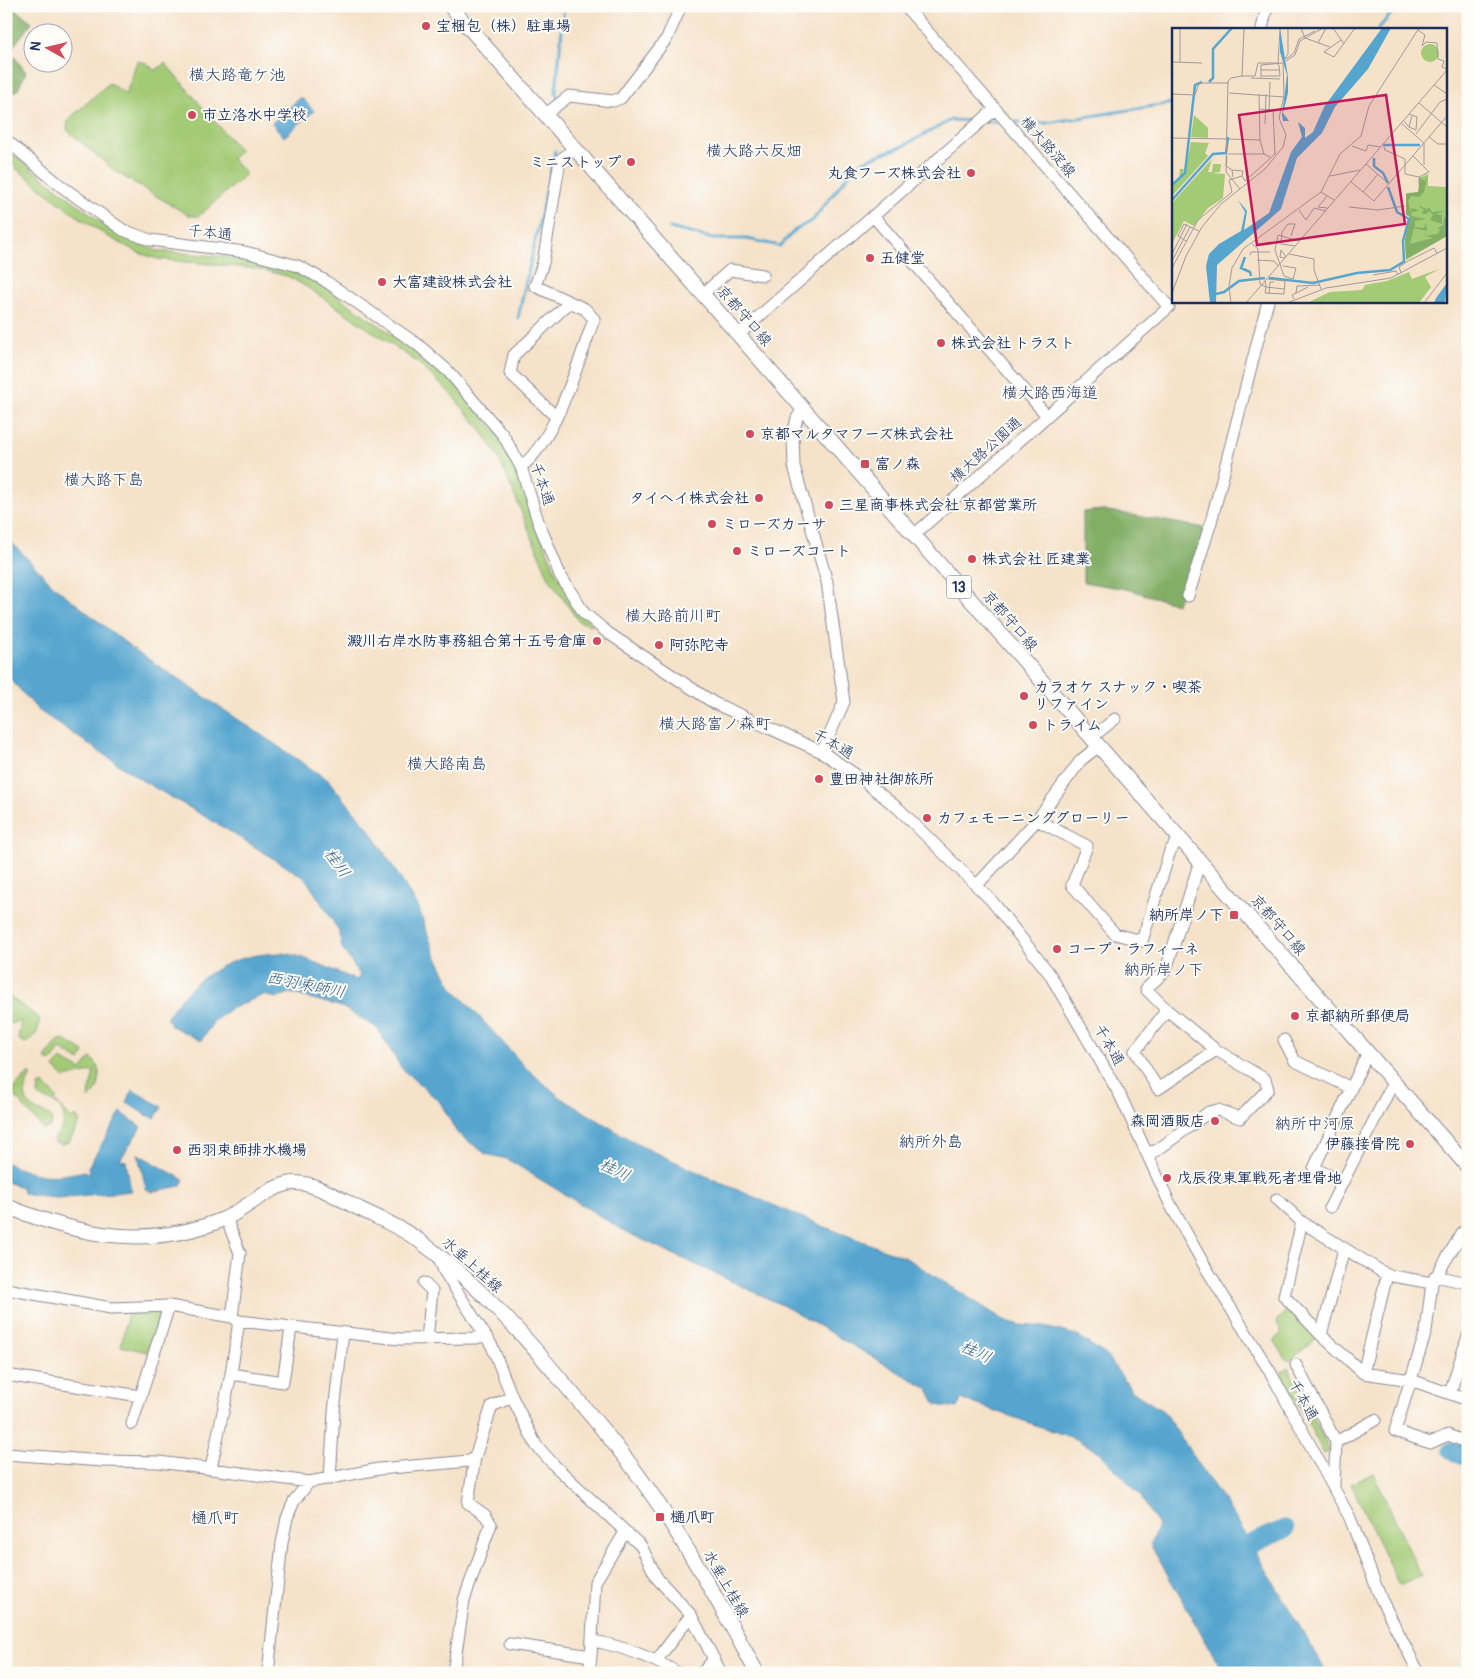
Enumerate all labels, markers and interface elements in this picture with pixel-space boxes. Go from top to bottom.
place label: 宝梱包（株）駐車場 [436,17,571,36]
marker: 宝梱包（株）駐車場 [420,20,432,32]
north arrow [22,22,72,72]
inset map [1172,28,1446,302]
text: N [27,40,45,52]
district label: 横大路竜ケ池 [189,65,285,85]
place label: 市立洛水中学校 [202,106,307,125]
marker: 市立洛水中学校 [186,109,198,121]
street label: 横大路淀線 [1016,112,1080,182]
district label: 横大路六反畑 [706,141,802,161]
place label: ミニストップ [529,153,621,172]
marker: ミニストップ [625,156,637,168]
place label: 丸食フーズ株式会社 [827,164,961,183]
marker: 丸食フーズ株式会社 [965,167,977,179]
street label: 千本通 [187,221,233,245]
place label: 五健堂 [880,249,925,268]
marker: 五健堂 [864,252,876,264]
place label: 大富建設株式会社 [392,273,512,292]
marker: 大富建設株式会社 [376,276,388,288]
street label: 京都守口線 [712,281,776,351]
place label: 株式会社 トラスト [951,334,1075,353]
marker: 株式会社 トラスト [935,337,947,349]
district label: 横大路西海道 [1002,383,1098,403]
street label: 横大路公園通 [946,413,1026,487]
place label: 京都マルタマフーズ株式会社 [760,425,953,444]
marker: 京都マルタマフーズ株式会社 [744,428,756,440]
place label: 富ノ森 [875,455,920,474]
marker: 富ノ森 [859,458,871,470]
street label: 千本通 [526,460,558,508]
district label: 横大路下島 [64,470,144,490]
place label: タイヘイ株式会社 [630,489,749,508]
marker: タイヘイ株式会社 [753,492,765,504]
place label: 三星商事株式会社 京都営業所 [839,496,1037,515]
marker: 三星商事株式会社 京都営業所 [823,499,835,511]
place label: ミローズカーサ [722,515,826,534]
marker: ミローズカーサ [706,518,718,530]
place label: ミローズコート [747,542,851,561]
marker: ミローズコート [731,545,743,557]
place label: 株式会社 匠建業 [982,550,1090,569]
marker: 株式会社 匠建業 [966,553,978,565]
road number: 13 [946,576,972,598]
street label: 京都守口線 [978,586,1042,656]
district label: 横大路前川町 [625,606,721,626]
place label: 澱川右岸水防事務組合第十五号倉庫 [347,632,587,651]
marker: 澱川右岸水防事務組合第十五号倉庫 [591,635,603,647]
place label: 阿弥陀寺 [669,636,729,655]
marker: 阿弥陀寺 [653,639,665,651]
place label: カラオケ スナック・喫茶 リファイン [1034,678,1202,714]
marker: カラオケ スナック・喫茶 リファイン [1018,690,1030,702]
district label: 横大路富ノ森町 [659,714,771,734]
place label: トライム [1043,716,1102,735]
marker: トライム [1027,719,1039,731]
street label: 千本通 [809,725,857,763]
district label: 横大路南島 [407,754,487,774]
place label: 豊田神社御旅所 [829,770,934,789]
marker: 豊田神社御旅所 [813,773,825,785]
place label: カフェモーニンググローリー [937,809,1130,828]
marker: カフェモーニンググローリー [921,812,933,824]
water label: 桂川 [320,844,354,882]
street label: 京都守口線 [1246,890,1310,960]
place label: 納所岸ノ下 [1149,906,1224,925]
marker: 納所岸ノ下 [1228,909,1240,921]
place label: コープ・ラフィーネ [1067,940,1200,959]
marker: コープ・ラフィーネ [1051,943,1063,955]
district label: 納所岸ノ下 [1124,960,1204,980]
water label: 西羽束師川 [265,968,347,1002]
place label: 京都納所郵便局 [1305,1007,1410,1026]
marker: 京都納所郵便局 [1289,1010,1301,1022]
street label: 千本通 [1090,1021,1128,1069]
place label: 森岡酒販店 [1130,1112,1205,1131]
district label: 納所中河原 [1275,1114,1355,1134]
marker: 森岡酒販店 [1209,1115,1221,1127]
district label: 納所外島 [899,1132,963,1152]
place label: 伊藤接骨院 [1325,1135,1400,1154]
marker: 伊藤接骨院 [1404,1138,1416,1150]
place label: 西羽束師排水機場 [187,1141,307,1160]
marker: 西羽束師排水機場 [171,1144,183,1156]
water label: 桂川 [596,1154,634,1186]
place label: 戊辰役東軍戦死者埋骨地 [1177,1169,1342,1188]
marker: 戊辰役東軍戦死者埋骨地 [1161,1172,1173,1184]
street label: 水垂上桂線 [438,1233,506,1297]
water label: 桂川 [957,1336,995,1368]
street label: 千本通 [1284,1376,1322,1424]
district label: 樋爪町 [191,1508,239,1528]
place label: 樋爪町 [670,1508,715,1527]
marker: 樋爪町 [654,1511,666,1523]
street label: 水垂上桂線 [699,1547,753,1621]

